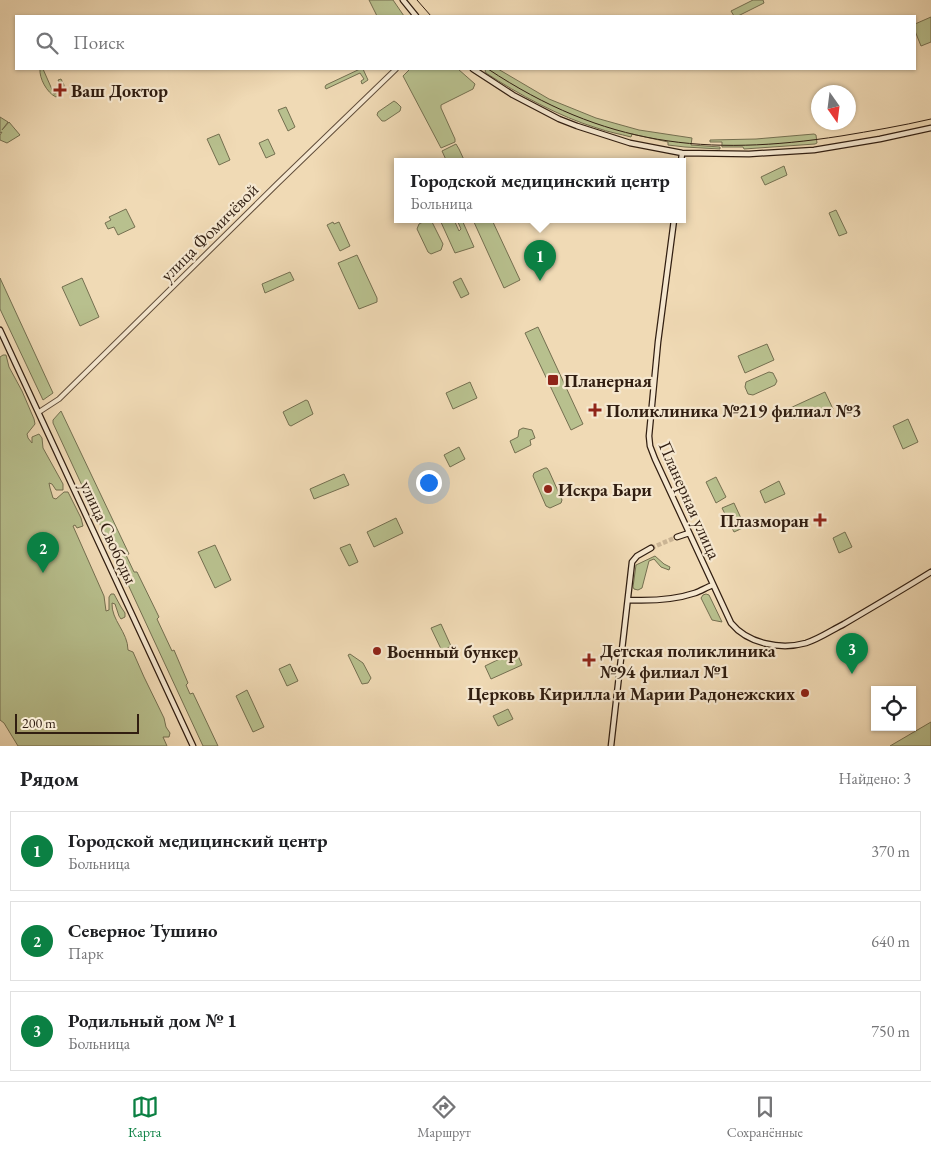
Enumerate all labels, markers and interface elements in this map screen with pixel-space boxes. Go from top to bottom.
search box [15,15,916,70]
icon: search [33,29,61,57]
text: Поиск [73,30,125,55]
place label: Ваш Доктор [71,79,168,102]
marker: Ваш Доктор [53,83,67,97]
north arrow [811,85,856,130]
popup [394,158,686,223]
text: Городской медицинский центр [410,168,670,193]
street label: улица Фомичёвой [155,178,263,286]
text: Больница [410,193,473,214]
pin: 1 [524,240,556,281]
place label: Планерная [564,369,652,392]
marker: Планерная [546,373,560,387]
place label: Поликлиника №219 филиал №3 [606,399,861,422]
marker: Поликлиника №219 филиал №3 [588,403,602,417]
street label: Планерная улица [654,437,727,563]
your location [416,470,442,496]
street label: улица Свободы [75,477,143,587]
place label: Искра Бари [558,478,652,501]
marker: Искра Бари [542,483,554,495]
place label: Плазморан [720,509,810,532]
marker: Плазморан [813,513,827,527]
pin: 2 [27,532,59,573]
pin: 3 [836,633,868,674]
place label: Детская поликлиника №94 филиал №1 [600,639,776,683]
place label: Военный бункер [387,640,518,663]
marker: Военный бункер [371,645,383,657]
marker: Детская поликлиника №94 филиал №1 [582,653,596,667]
place label: Церковь Кирилла и Марии Радонежских [468,682,795,705]
map controls [871,686,916,731]
button: locate [871,686,916,731]
marker: Церковь Кирилла и Марии Радонежских [799,687,811,699]
scale bar [15,711,139,734]
text: 200 m [22,714,56,732]
text: Рядом [20,765,79,792]
text: Найдено: 3 [839,768,911,789]
text: Городской медицинский центр [68,828,327,853]
text: 1 [33,841,41,862]
text: 370 m [871,841,910,862]
text: Больница [68,853,130,874]
text: Северное Тушино [68,918,217,943]
text: 2 [33,931,41,952]
text: 640 m [871,931,910,952]
text: Парк [68,943,104,964]
text: Родильный дом № 1 [68,1008,237,1033]
text: 3 [33,1021,41,1042]
text: 750 m [871,1021,910,1042]
text: Больница [68,1033,130,1054]
tab: Карта [128,1093,161,1141]
tab: Маршрут [417,1093,471,1141]
tab: Сохранённые [727,1093,803,1141]

